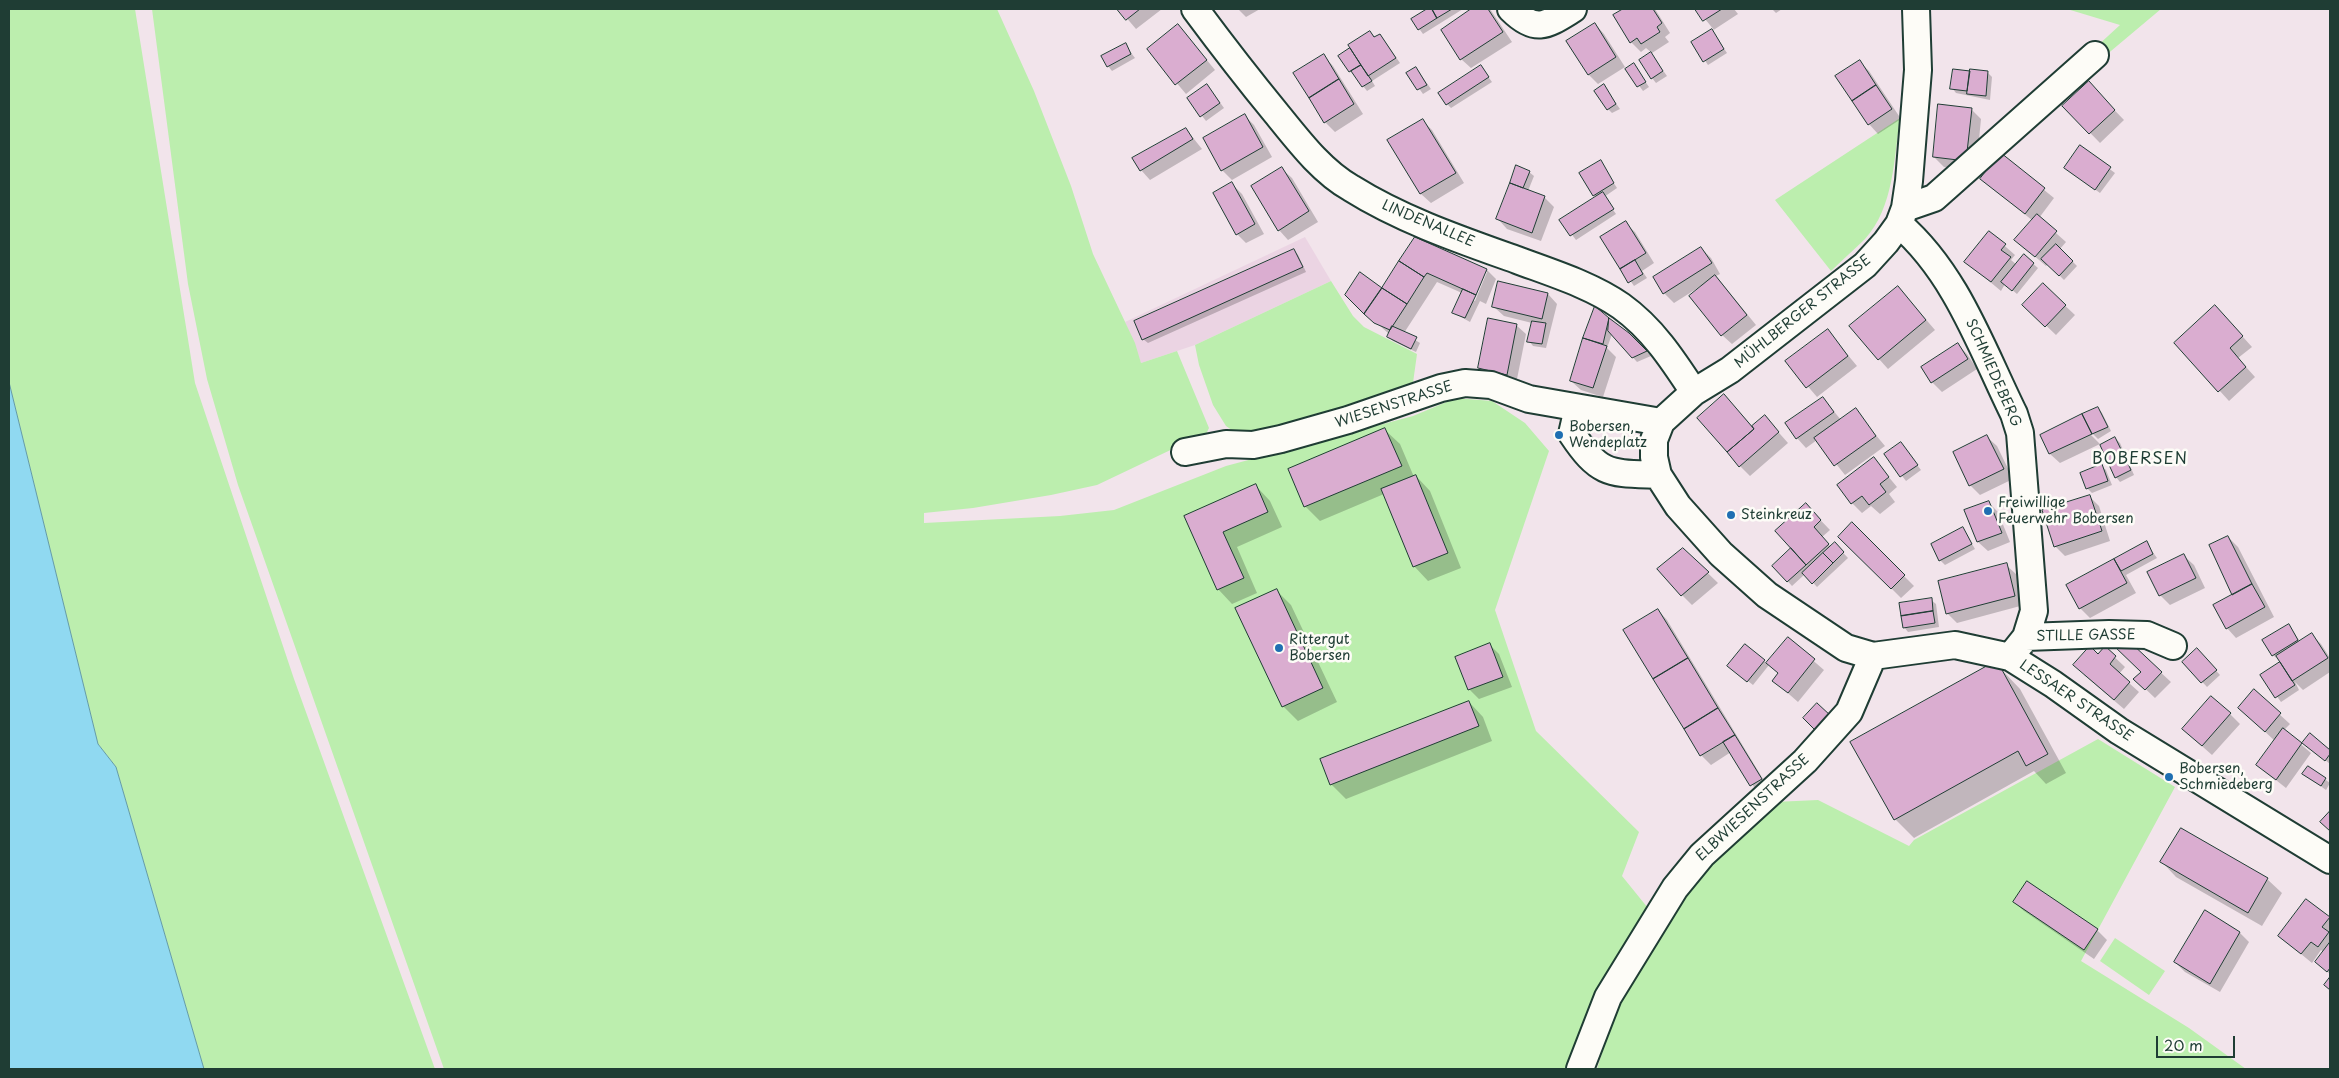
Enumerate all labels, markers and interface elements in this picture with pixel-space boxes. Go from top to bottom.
street label: LINDENALLEE [1379,197,1477,251]
street label: MÜHLBERGER STRASSE [1731,252,1875,372]
street label: SCHMIEDEBERG [1962,317,2024,429]
street label: WIESENSTRASSE [1333,378,1455,432]
place label: Bobersen, Wendeplatz [1569,419,1647,452]
marker: Bobersen, Wendeplatz [1553,429,1565,441]
district label: BOBERSEN [2090,450,2190,470]
place label: Freiwillige Feuerwehr Bobersen [1998,495,2134,528]
marker: Freiwillige Feuerwehr Bobersen [1982,505,1994,517]
place label: Steinkreuz [1741,507,1812,523]
marker: Steinkreuz [1725,509,1737,521]
street label: STILLE GASSE [2036,627,2136,645]
place label: Rittergut Bobersen [1289,632,1351,664]
marker: Rittergut Bobersen [1273,642,1285,654]
street label: LESSAER STRASSE [2016,657,2136,745]
street label: ELBWIESENSTRASSE [1693,751,1813,865]
place label: Bobersen, Schmiedeberg [2179,761,2273,794]
marker: Bobersen, Schmiedeberg [2163,771,2175,783]
scale bar [2159,1026,2238,1058]
text: 20 m [2164,1033,2203,1056]

